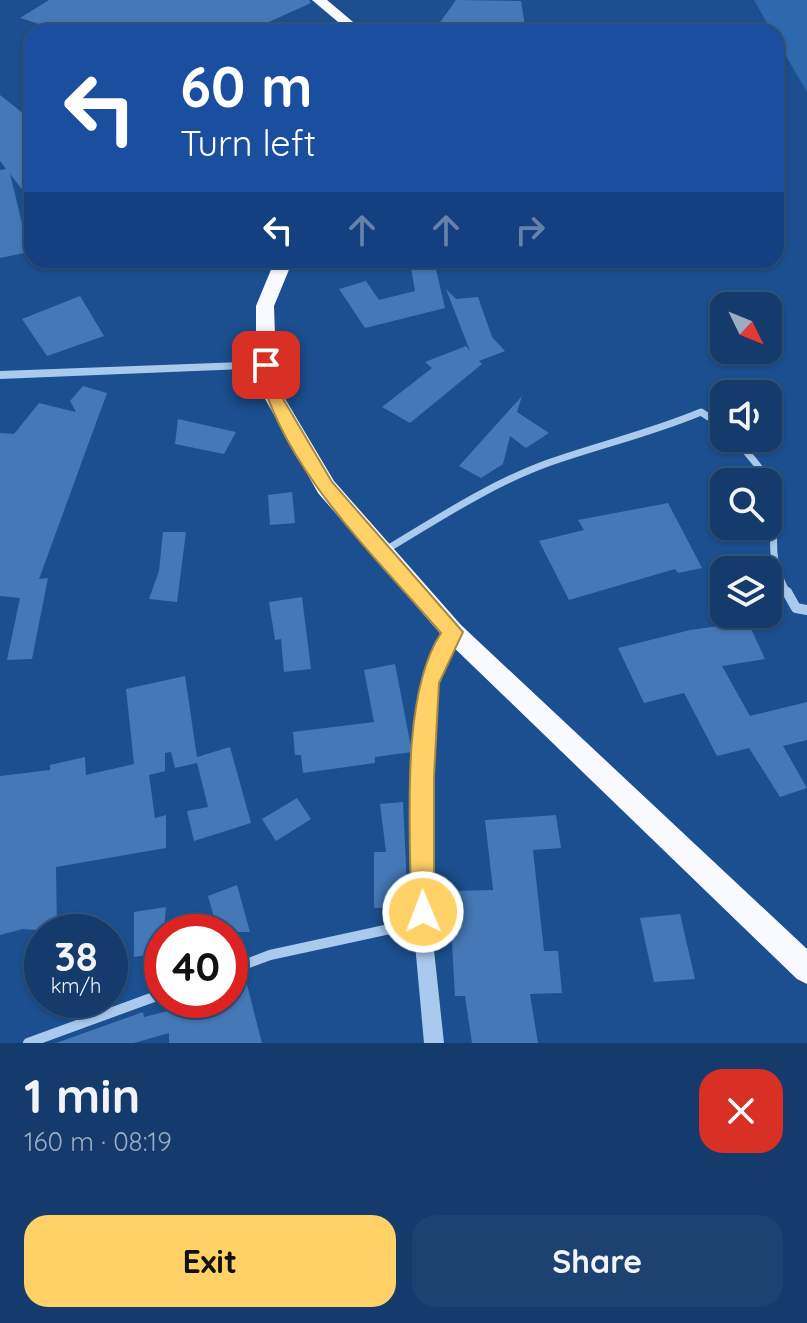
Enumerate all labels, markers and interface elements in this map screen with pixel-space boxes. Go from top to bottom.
text: 60 m [180,51,313,121]
icon: left [48,56,152,160]
text: Turn left [180,120,316,165]
icon: left [256,208,300,252]
icon: ahead [340,208,384,252]
icon: ahead [424,208,468,252]
icon: right [508,208,552,252]
north arrow [710,292,782,364]
map controls [710,292,782,628]
pin [232,331,300,399]
icon: arrive [244,343,288,387]
button: sound [710,380,782,452]
button: search [710,468,782,540]
button: layers [710,556,782,628]
position arrow [381,870,465,954]
speed limit sign: 40 [144,914,248,1018]
text: 38 [54,931,98,981]
text: km/h [51,973,101,998]
text: 1 min [24,1065,140,1125]
button: close [699,1069,783,1153]
text: 160 m · 08:19 [24,1125,172,1158]
button: Exit [24,1215,396,1307]
button: Share [412,1215,783,1307]

